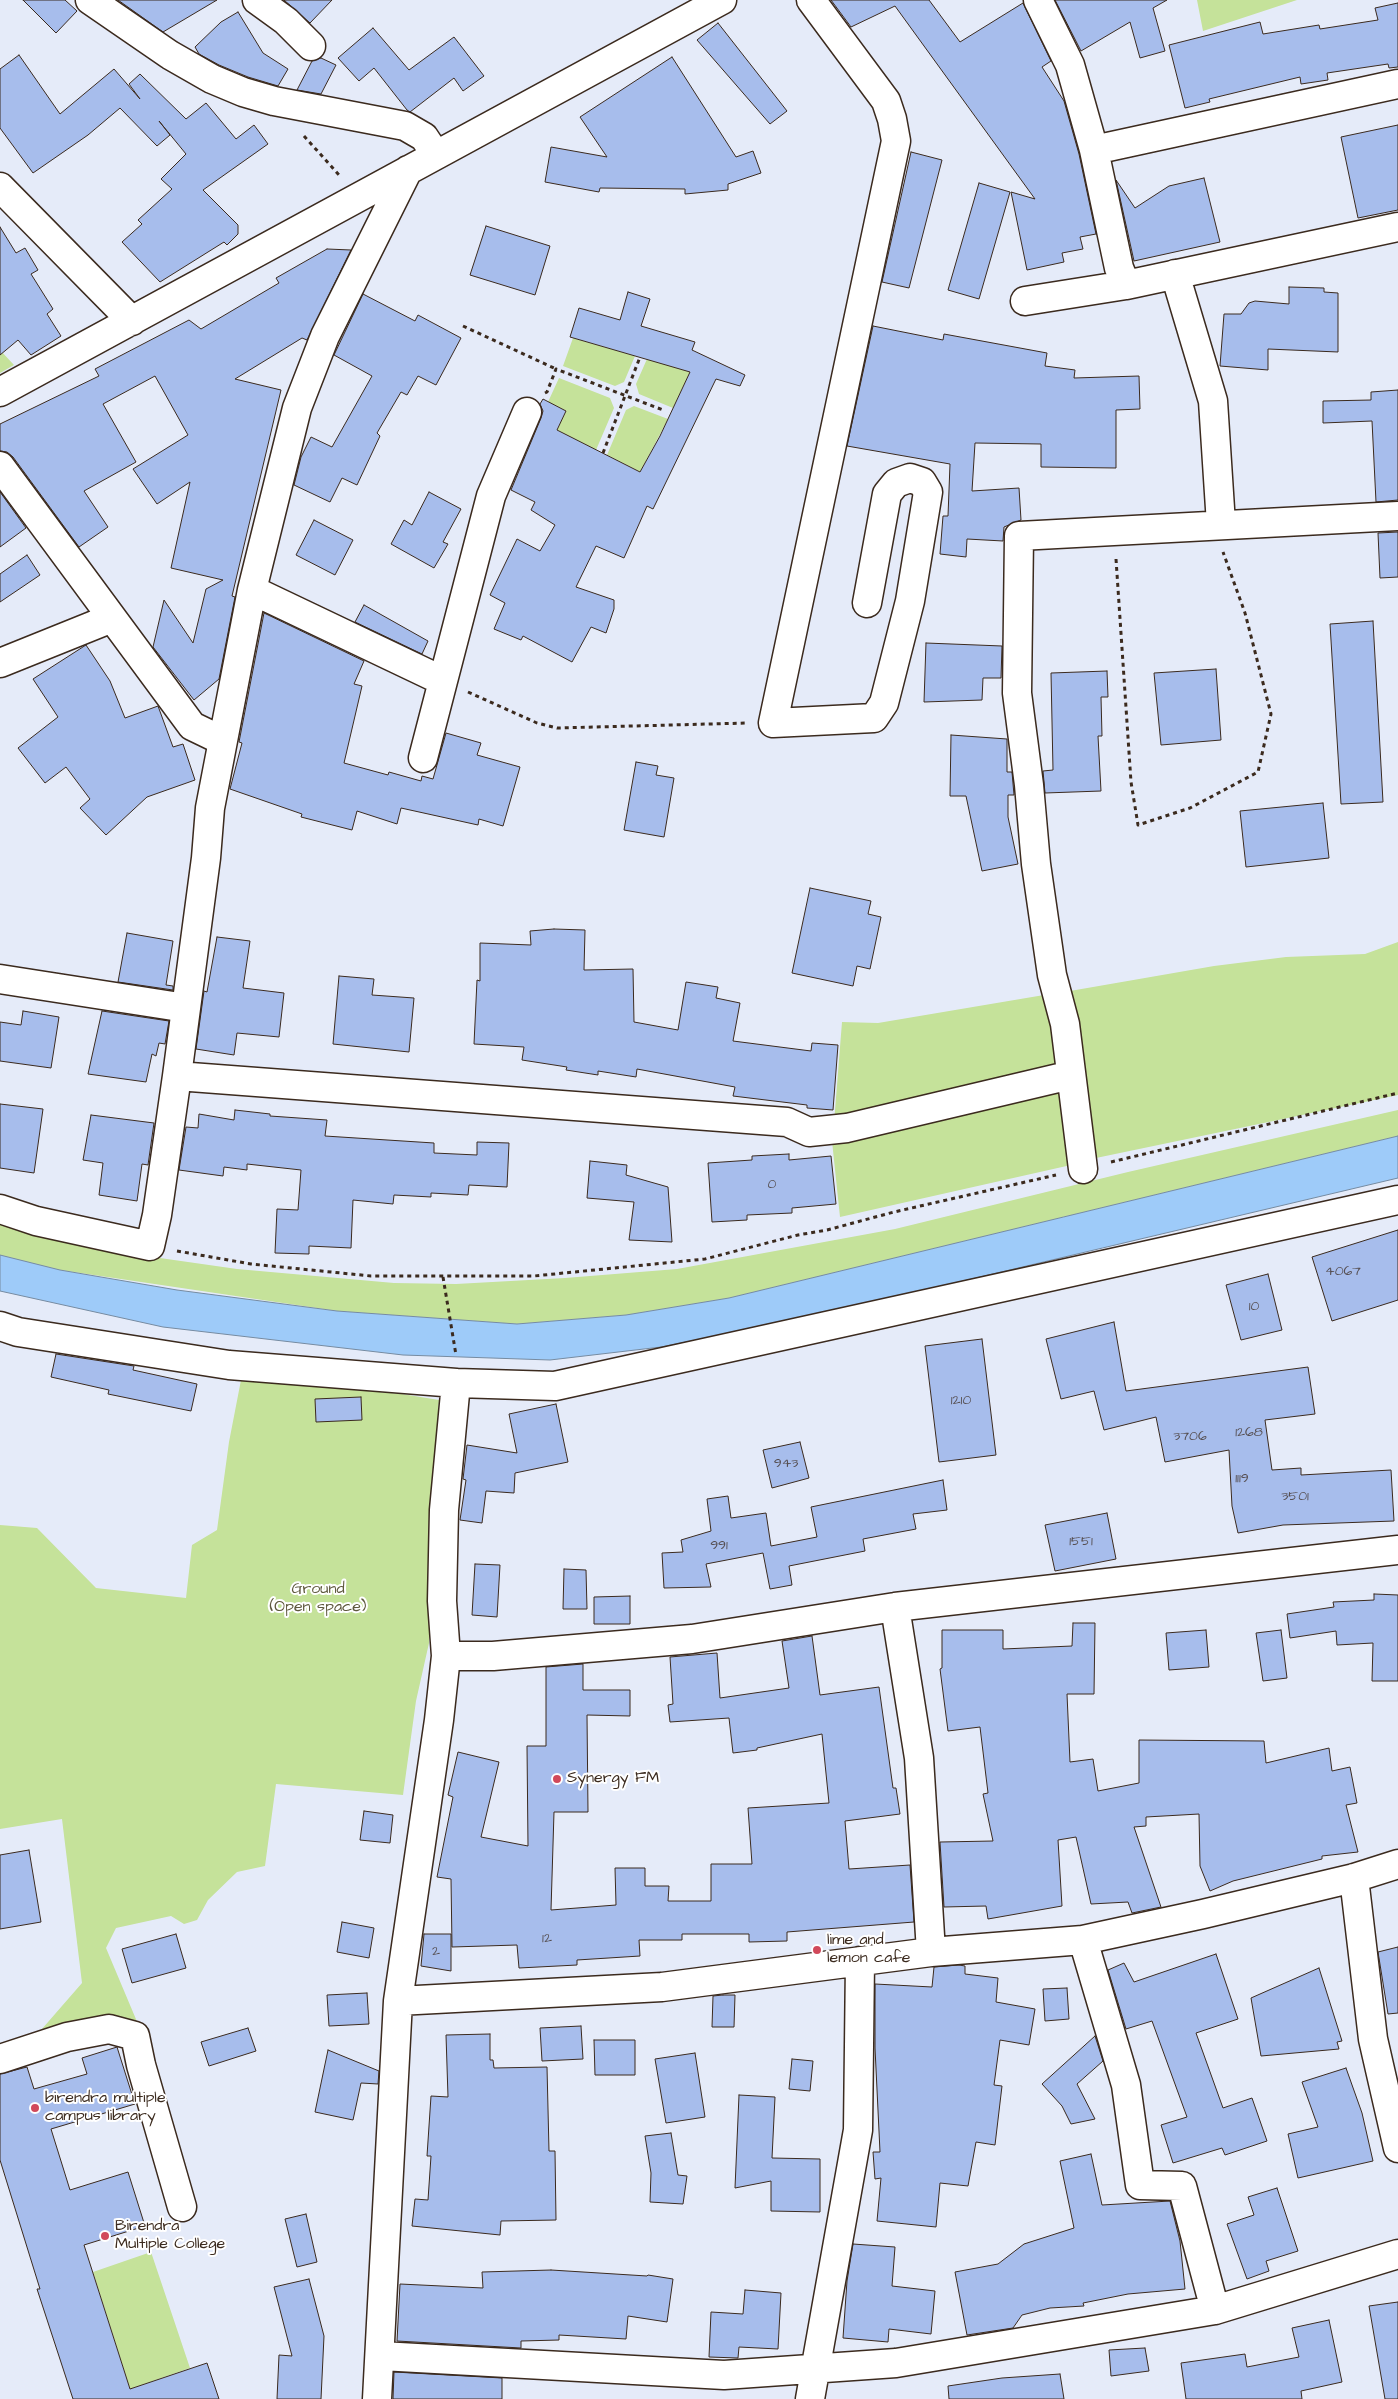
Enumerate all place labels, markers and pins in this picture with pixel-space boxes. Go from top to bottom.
place label: Synergy FM [567,1769,659,1789]
marker: Synergy FM [551,1773,563,1785]
place label: lime and lemon cafe [827,1931,910,1969]
marker: lime and lemon cafe [811,1944,823,1956]
place label: birendra multiple campus library [45,2089,166,2127]
marker: birendra multiple campus library [29,2102,41,2114]
place label: Birendra Multiple College [115,2217,225,2255]
marker: Birendra Multiple College [99,2230,111,2242]

